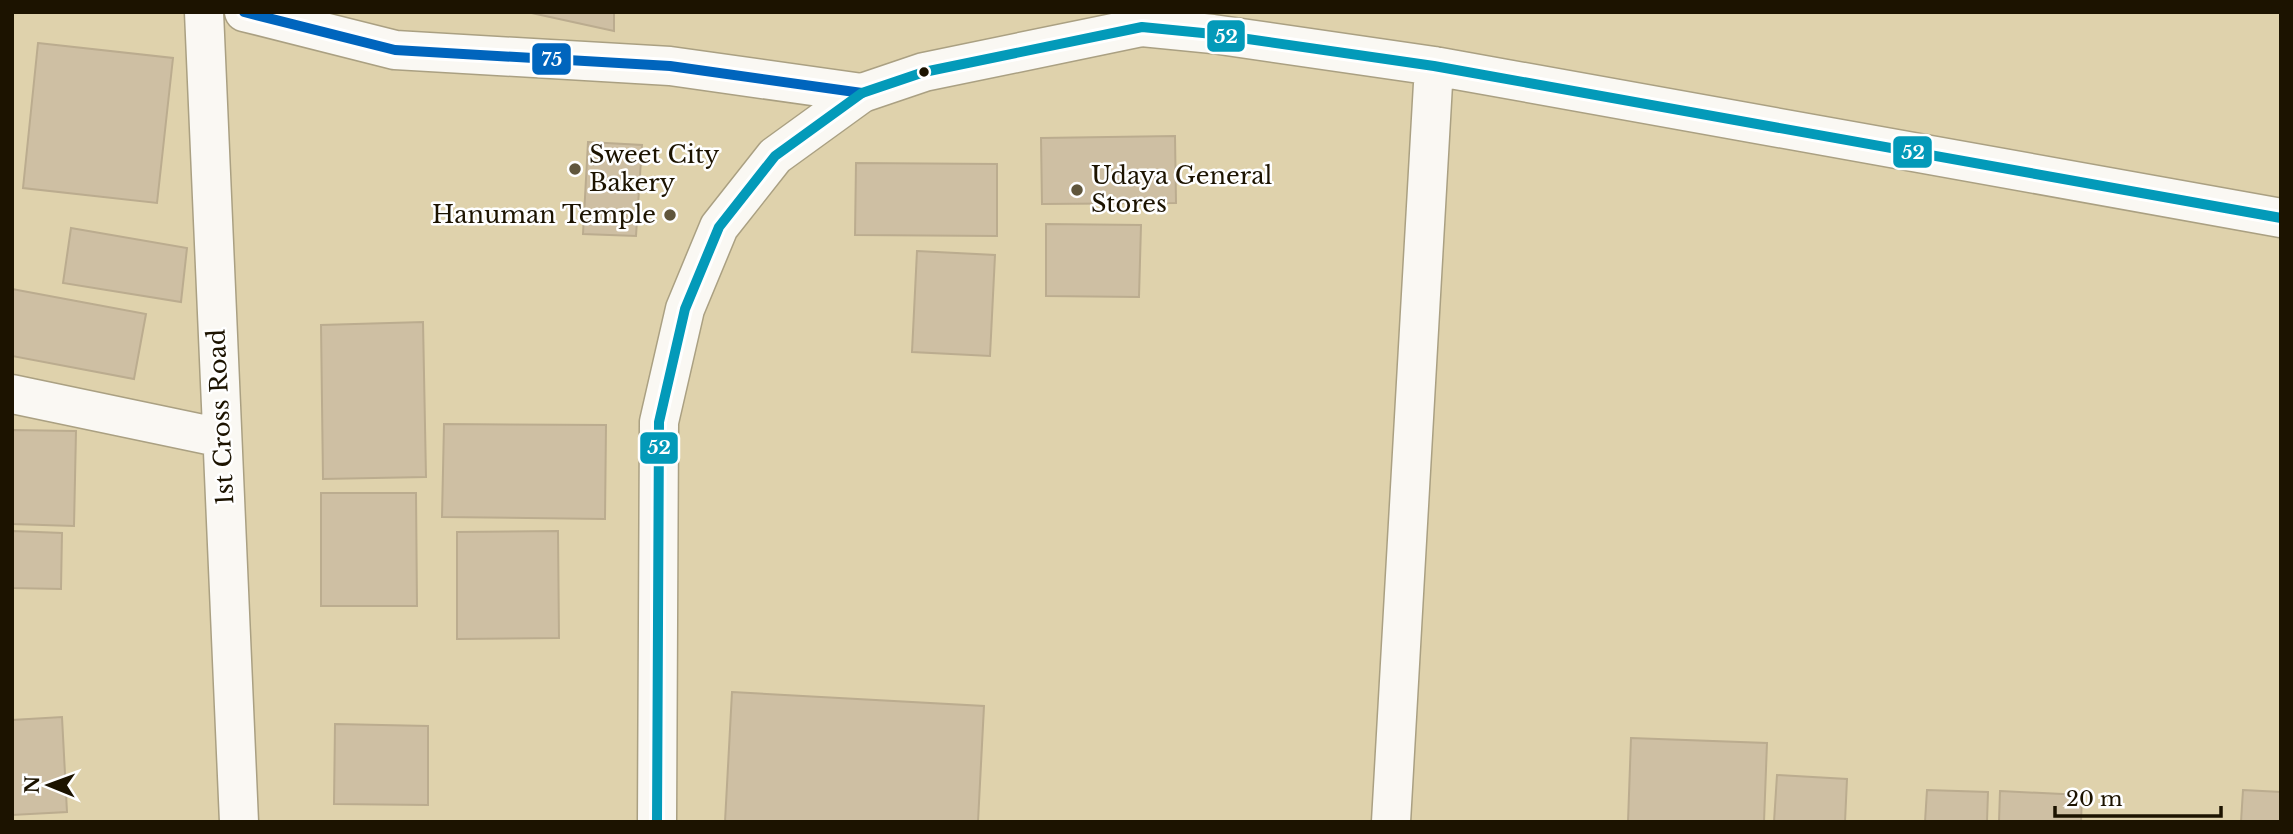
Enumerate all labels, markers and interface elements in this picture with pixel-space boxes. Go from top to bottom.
line badge: 52 [1206,19,1246,53]
text: 52 [1214,25,1238,48]
line badge: 75 [531,42,572,76]
text: 75 [542,48,562,71]
unlabelled marker [917,65,931,79]
line badge: 52 [1892,135,1933,169]
place label: Sweet City Bakery [589,140,720,197]
text: 52 [1901,141,1925,164]
marker: Sweet City Bakery [567,161,583,177]
place label: Udaya General Stores [1091,161,1272,218]
marker: Udaya General Stores [1069,182,1085,198]
place label: Hanuman Temple [432,200,656,229]
marker: Hanuman Temple [662,207,678,223]
street label: 1st Cross Road [201,328,240,506]
line badge: 52 [639,431,679,465]
text: 52 [647,436,671,459]
north arrow [14,750,84,820]
scale bar [2055,774,2221,818]
text: N [21,775,44,794]
text: 20 m [2066,786,2123,812]

